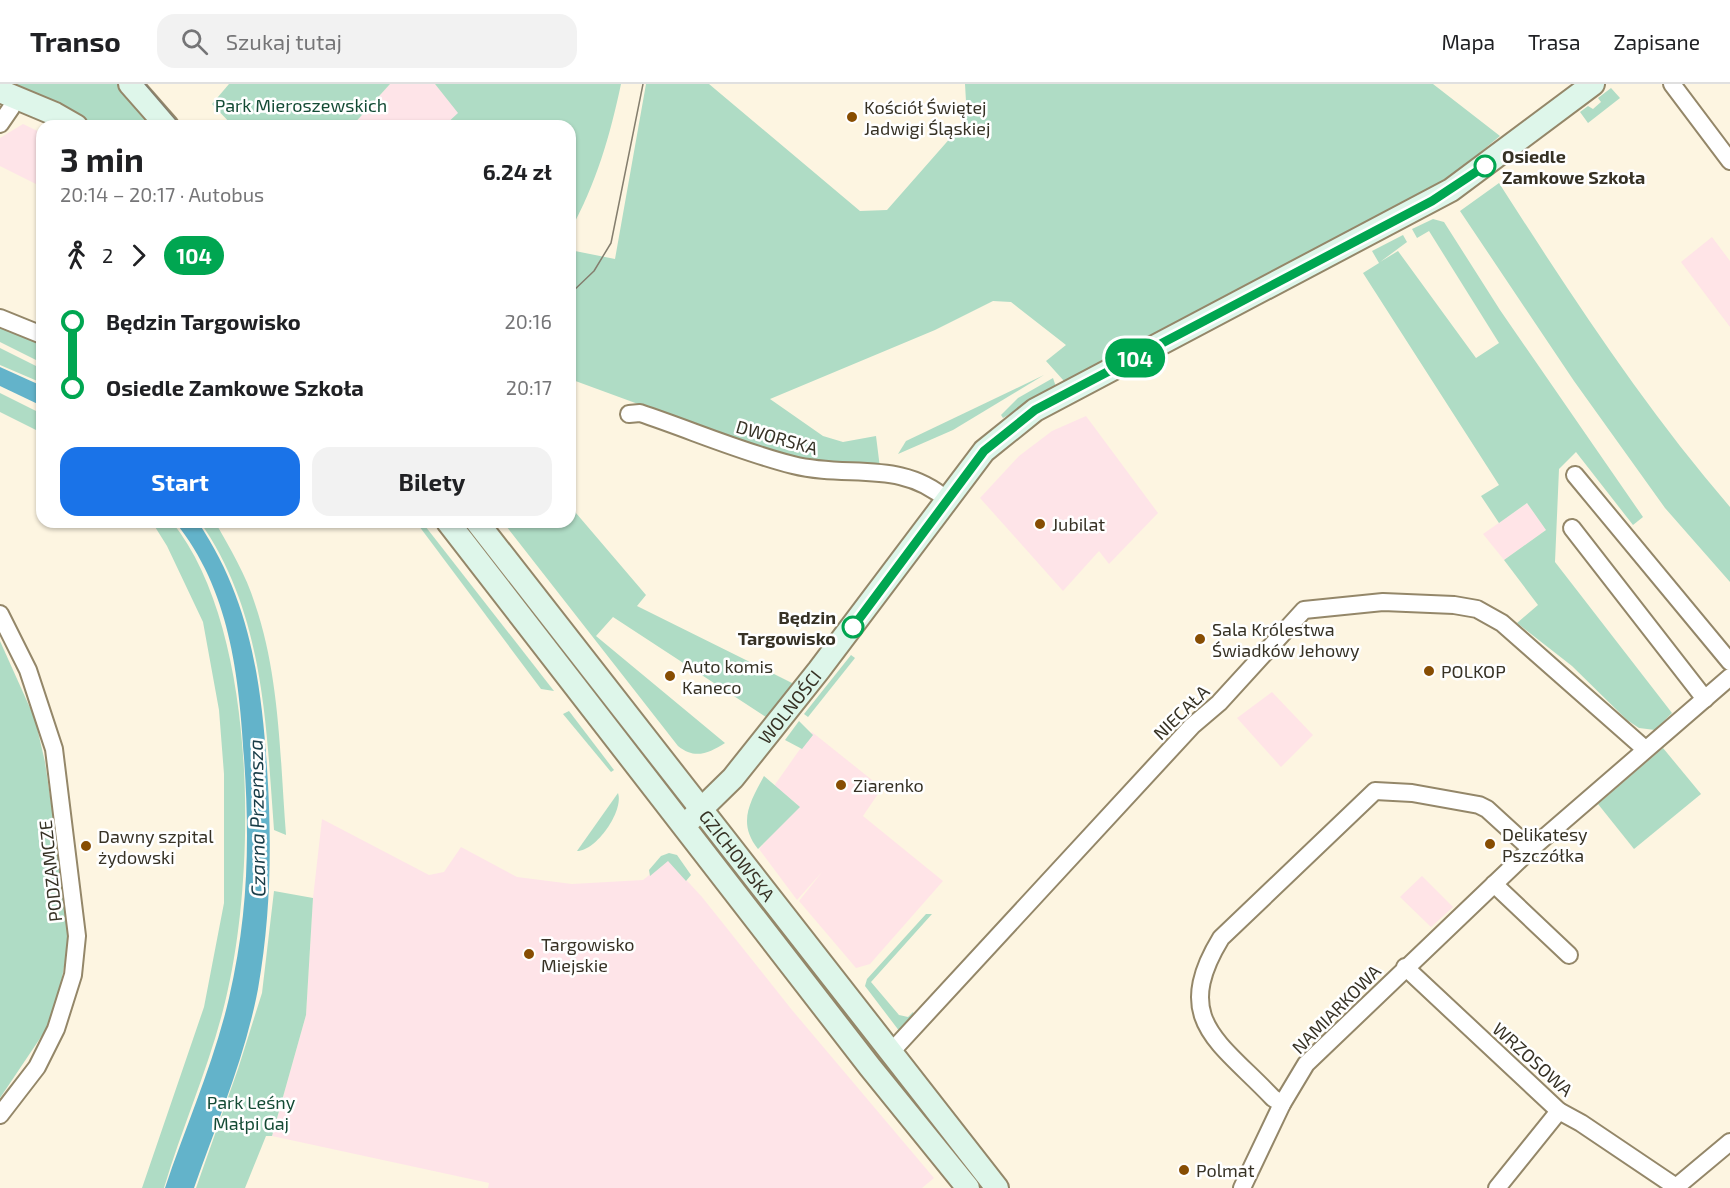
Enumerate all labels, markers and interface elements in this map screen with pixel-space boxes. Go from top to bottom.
search box [157,14,577,68]
text: Transo [30,24,121,58]
icon: search [178,25,211,58]
text: Szukaj tutaj [226,28,342,54]
text: Mapa [1441,29,1495,54]
text: Trasa [1528,29,1581,54]
text: Zapisane [1614,29,1700,54]
park label: Park Mieroszewskich [215,94,387,116]
place label: Kościół Świętej Jadwigi Śląskiej [864,96,990,139]
marker: Kościół Świętej Jadwigi Śląskiej [845,110,859,124]
text: 3 min [60,139,144,179]
place label: Osiedle Zamkowe Szkoła [1502,145,1645,188]
marker: Osiedle Zamkowe Szkoła [1474,155,1496,177]
text: 6.24 zł [483,158,552,184]
text: 20:14 – 20:17 · Autobus [60,182,264,206]
icon: walk [60,239,93,272]
icon: forward [122,239,155,272]
text: 2 [102,243,113,267]
text: 104 [176,243,212,268]
text: Będzin Targowisko [106,308,301,334]
text: 20:16 [505,309,552,333]
line badge: 104 [1100,338,1170,378]
text: 104 [1117,346,1153,371]
text: Osiedle Zamkowe Szkoła [106,374,364,400]
text: 20:17 [506,375,552,399]
street label: DWORSKA [734,415,821,459]
button: Start [60,447,300,516]
button: Bilety [312,447,552,516]
place label: Jubilat [1052,513,1105,535]
marker: Jubilat [1033,517,1047,531]
place label: Będzin Targowisko [738,606,836,649]
marker: Będzin Targowisko [842,616,864,638]
place label: Sala Królestwa Świadków Jehowy [1212,618,1360,661]
marker: Sala Królestwa Świadków Jehowy [1193,632,1207,646]
place label: Auto komis Kaneco [682,655,773,698]
place label: POLKOP [1441,660,1506,682]
marker: POLKOP [1422,664,1436,678]
street label: WOLNOŚCI [753,666,826,748]
marker: Auto komis Kaneco [663,669,677,683]
street label: NIECAŁA [1148,679,1214,744]
water label: Czarna Przemsza [243,739,269,897]
place label: Ziarenko [853,774,924,796]
marker: Ziarenko [834,778,848,792]
street label: GZICHOWSKA [695,805,780,906]
street label: PODZAMCZE [34,819,66,923]
place label: Delikatesy Pszczółka [1502,823,1588,866]
place label: Dawny szpital żydowski [98,825,214,868]
marker: Delikatesy Pszczółka [1483,837,1497,851]
marker: Dawny szpital żydowski [79,839,93,853]
place label: Targowisko Miejskie [541,933,635,976]
marker: Targowisko Miejskie [522,947,536,961]
street label: NAMIARKOWA [1287,959,1386,1058]
street label: WRZOSOWA [1488,1017,1578,1101]
park label: Park Leśny Małpi Gaj [207,1091,296,1134]
place label: Polmat [1196,1159,1255,1181]
marker: Polmat [1177,1163,1191,1177]

